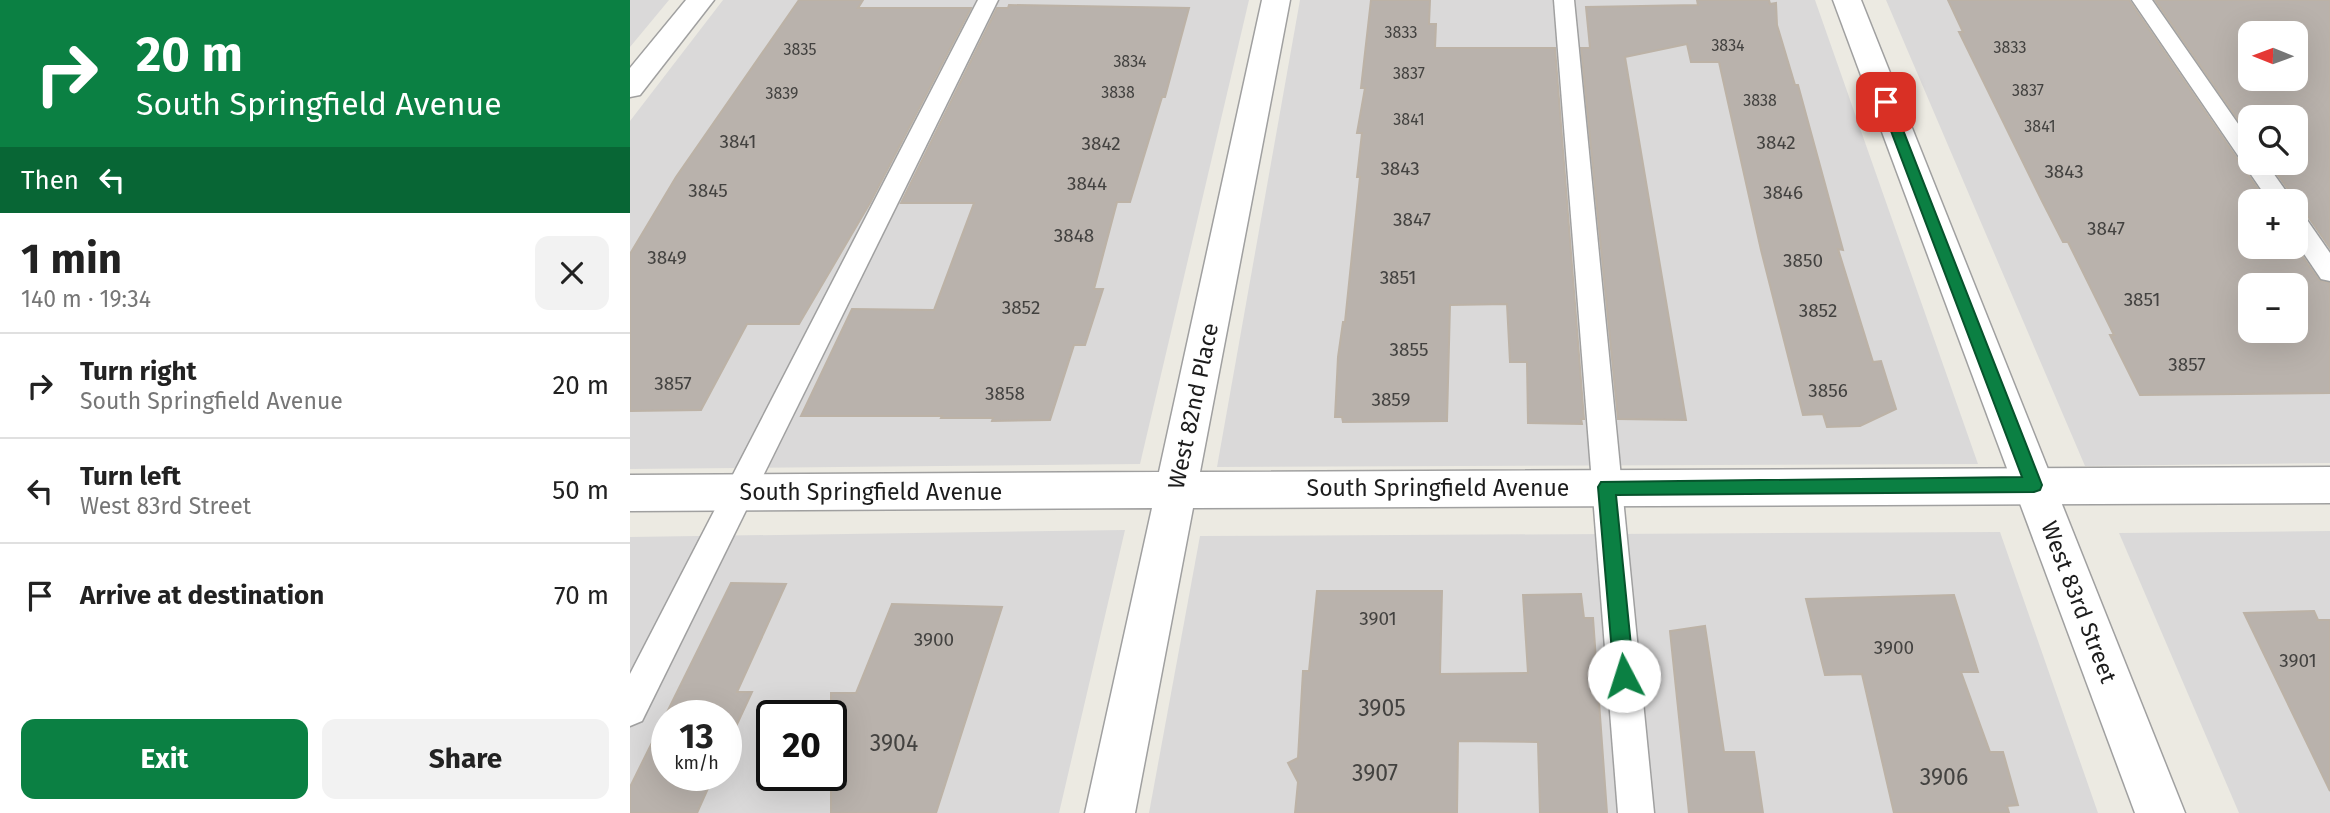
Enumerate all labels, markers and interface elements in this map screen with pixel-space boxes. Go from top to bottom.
north arrow [2238,21,2308,91]
map controls [2238,21,2308,343]
house number: 3833 [1385,23,1417,42]
text: 20 m [136,25,243,84]
icon: right [21,28,112,119]
house number: 3834 [1711,36,1745,55]
house number: 3833 [1994,38,2026,57]
house number: 3835 [784,40,816,59]
house number: 3834 [1113,52,1147,71]
house number: 3837 [1393,64,1425,83]
pin [1856,72,1916,132]
house number: 3837 [2012,81,2044,100]
house number: 3838 [1101,83,1135,102]
icon: arrive [1867,83,1905,121]
house number: 3839 [766,84,799,103]
text: South Springfield Avenue [136,85,502,123]
house number: 3838 [1743,91,1777,110]
button: search [2238,105,2308,175]
house number: 3841 [1393,110,1425,129]
house number: 3841 [2024,117,2056,136]
house number: 3841 [719,130,757,153]
house number: 3842 [1756,131,1796,154]
house number: 3842 [1081,132,1121,155]
house number: 3843 [1380,157,1420,180]
house number: 3843 [2044,160,2084,183]
icon: left [93,161,131,199]
text: Then [21,165,79,196]
house number: 3844 [1067,172,1107,195]
house number: 3845 [688,179,728,202]
house number: 3846 [1763,181,1803,204]
button: + [2238,189,2308,259]
house number: 3847 [1393,208,1431,231]
house number: 3847 [2087,217,2125,240]
house number: 3848 [1054,224,1094,247]
text: 1 min [21,234,122,284]
button: close [535,236,609,310]
house number: 3849 [647,246,687,269]
house number: 3850 [1783,249,1823,272]
house number: 3851 [1380,266,1416,289]
button: − [2238,273,2308,343]
text: 140 m · 19:34 [21,285,151,313]
house number: 3851 [2124,288,2160,311]
house number: 3852 [1002,296,1040,319]
house number: 3852 [1799,299,1837,322]
street label: West 82nd Place [1162,320,1224,492]
house number: 3855 [1390,338,1428,361]
house number: 3857 [2168,353,2206,376]
text: Turn right [80,356,197,387]
icon: right [21,367,59,405]
text: 20 m [552,370,609,401]
house number: 3857 [654,372,692,395]
house number: 3856 [1808,379,1848,402]
house number: 3858 [985,382,1025,405]
text: South Springfield Avenue [80,387,343,415]
house number: 3859 [1371,388,1411,411]
text: Turn left [80,461,181,492]
icon: left [21,472,59,510]
street label: South Springfield Avenue [1307,474,1569,502]
text: 50 m [552,475,609,506]
street label: South Springfield Avenue [740,478,1002,506]
text: West 83rd Street [80,492,251,520]
street label: West 83rd Street [2035,517,2123,688]
icon: arrive [21,577,59,615]
text: Arrive at destination [80,580,324,611]
text: 70 m [554,580,609,611]
house number: 3901 [1359,607,1397,630]
house number: 3900 [914,628,954,651]
house number: 3900 [1874,636,1914,659]
position arrow [1587,639,1661,713]
house number: 3901 [2279,649,2317,672]
house number: 3905 [1358,694,1406,722]
speed limit sign: 20 [756,700,847,791]
text: 13 [679,715,714,757]
button: Exit [21,719,308,799]
button: Share [322,719,609,799]
house number: 3904 [870,729,918,757]
text: km/h [674,752,719,774]
house number: 3907 [1352,759,1398,787]
house number: 3906 [1920,763,1968,791]

